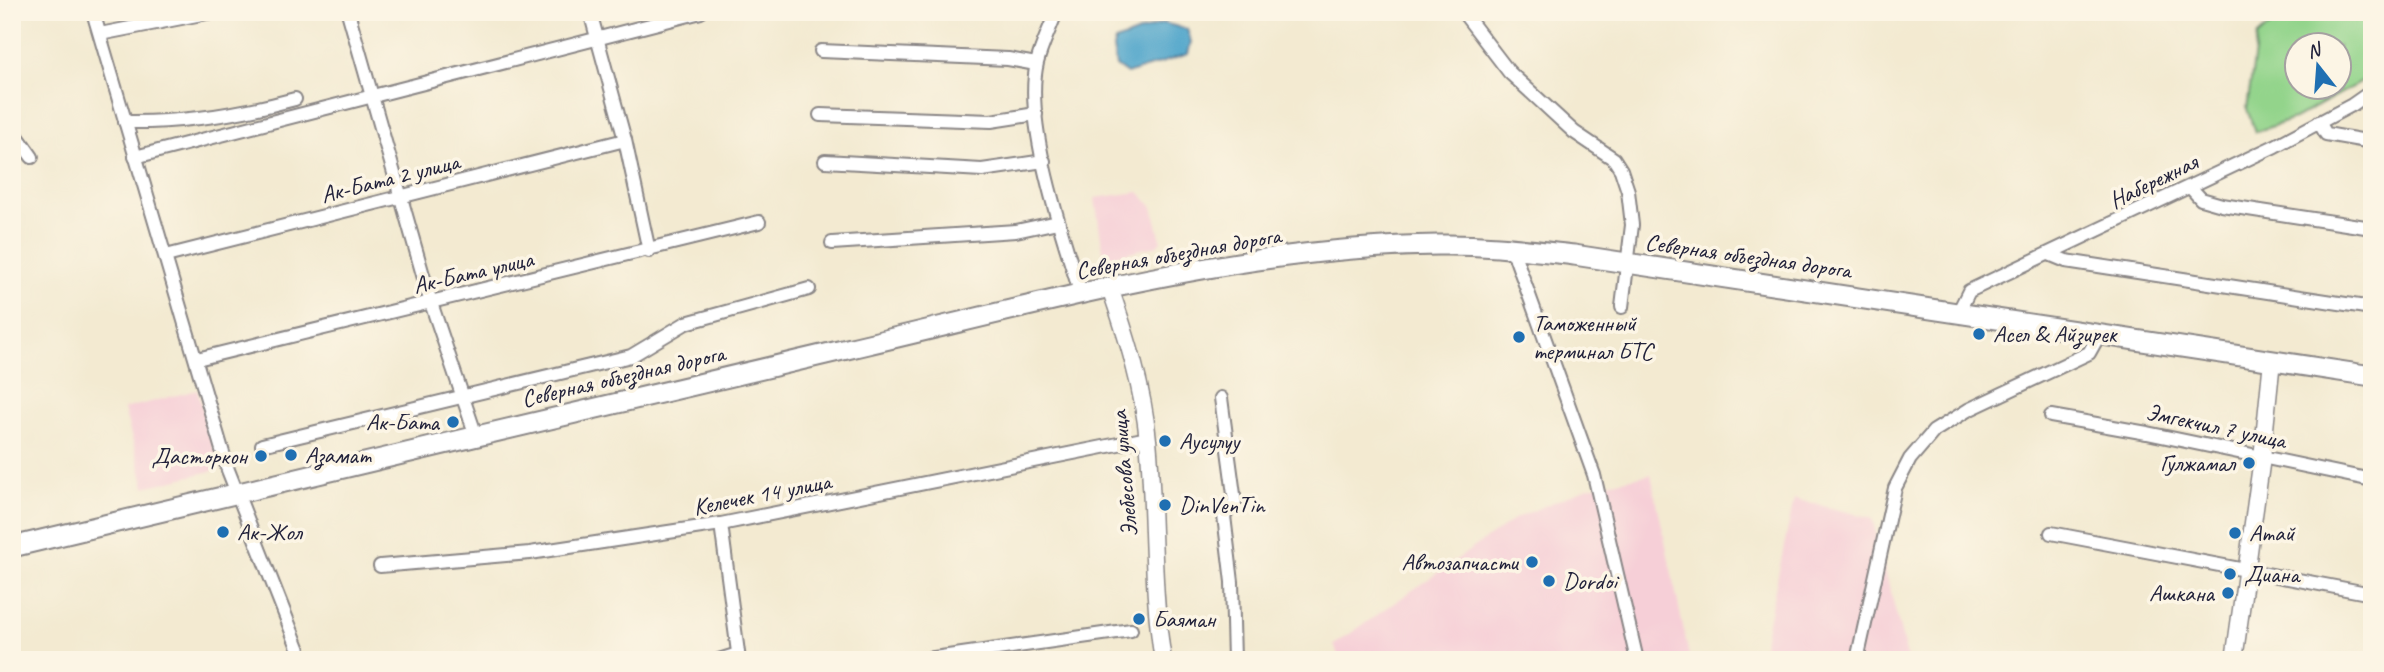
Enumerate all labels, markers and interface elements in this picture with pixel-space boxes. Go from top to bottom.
north arrow [2282,32,2352,102]
text: N [2304,37,2326,64]
street label: Ак-Бата 2 улица [318,146,464,210]
street label: Набережная [2104,146,2204,215]
street label: Северная объездная дорога [1073,220,1285,287]
street label: Северная объездная дорога [1643,227,1855,287]
street label: Ак-Бата улица [410,243,537,300]
place label: Таможенный терминал БТС [1533,308,1655,366]
place label: Асел & Айзирек [1993,319,2119,350]
marker: Асел & Айзирек [1971,326,1987,342]
marker: Таможенный терминал БТС [1511,329,1527,345]
street label: Северная объездная дорога [519,338,730,415]
street label: Эмгекчил 7 улица [2143,397,2291,456]
place label: Ак-Бата [366,407,440,437]
street label: Элебесова улица [1103,408,1144,539]
marker: Ак-Бата [445,414,461,430]
place label: Аусулуу [1179,426,1241,456]
marker: Аусулуу [1157,433,1173,449]
place label: Азамат [305,440,372,471]
place label: Дасторкон [151,441,248,471]
marker: Азамат [283,447,299,463]
marker: Дасторкон [253,448,269,464]
place label: Гулжамал [2160,448,2237,478]
marker: Гулжамал [2241,455,2257,471]
street label: Келечек 14 улица [691,466,835,522]
place label: DinVenTin [1179,490,1266,520]
marker: DinVenTin [1157,497,1173,513]
place label: Ак-Жол [237,517,303,547]
place label: Атай [2249,518,2296,548]
marker: Ак-Жол [215,524,231,540]
marker: Атай [2227,525,2243,541]
place label: Автозапчасти [1401,547,1520,577]
marker: Автозапчасти [1524,554,1540,570]
place label: Диана [2244,559,2301,589]
place label: Dordoi [1563,566,1620,596]
marker: Диана [2222,566,2238,582]
marker: Dordoi [1541,573,1557,589]
place label: Ашкана [2149,578,2215,608]
marker: Ашкана [2220,585,2236,601]
place label: Баяман [1153,604,1217,634]
marker: Баяман [1131,611,1147,627]

